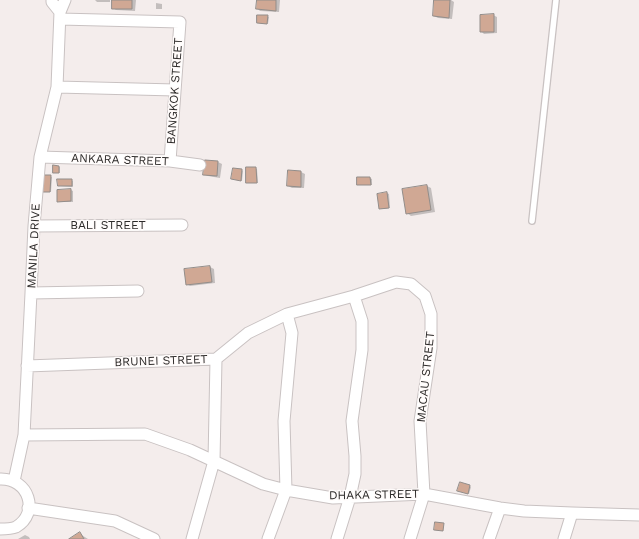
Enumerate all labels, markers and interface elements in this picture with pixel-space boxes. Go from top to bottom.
street label: BANGKOK STREET [164,37,186,145]
street label: ANKARA STREET [71,151,169,169]
street label: MANILA DRIVE [25,203,43,289]
street label: BALI STREET [70,218,146,232]
street label: MACAU STREET [414,331,438,423]
street label: BRUNEI STREET [114,352,208,370]
street label: DHAKA STREET [329,487,419,503]

